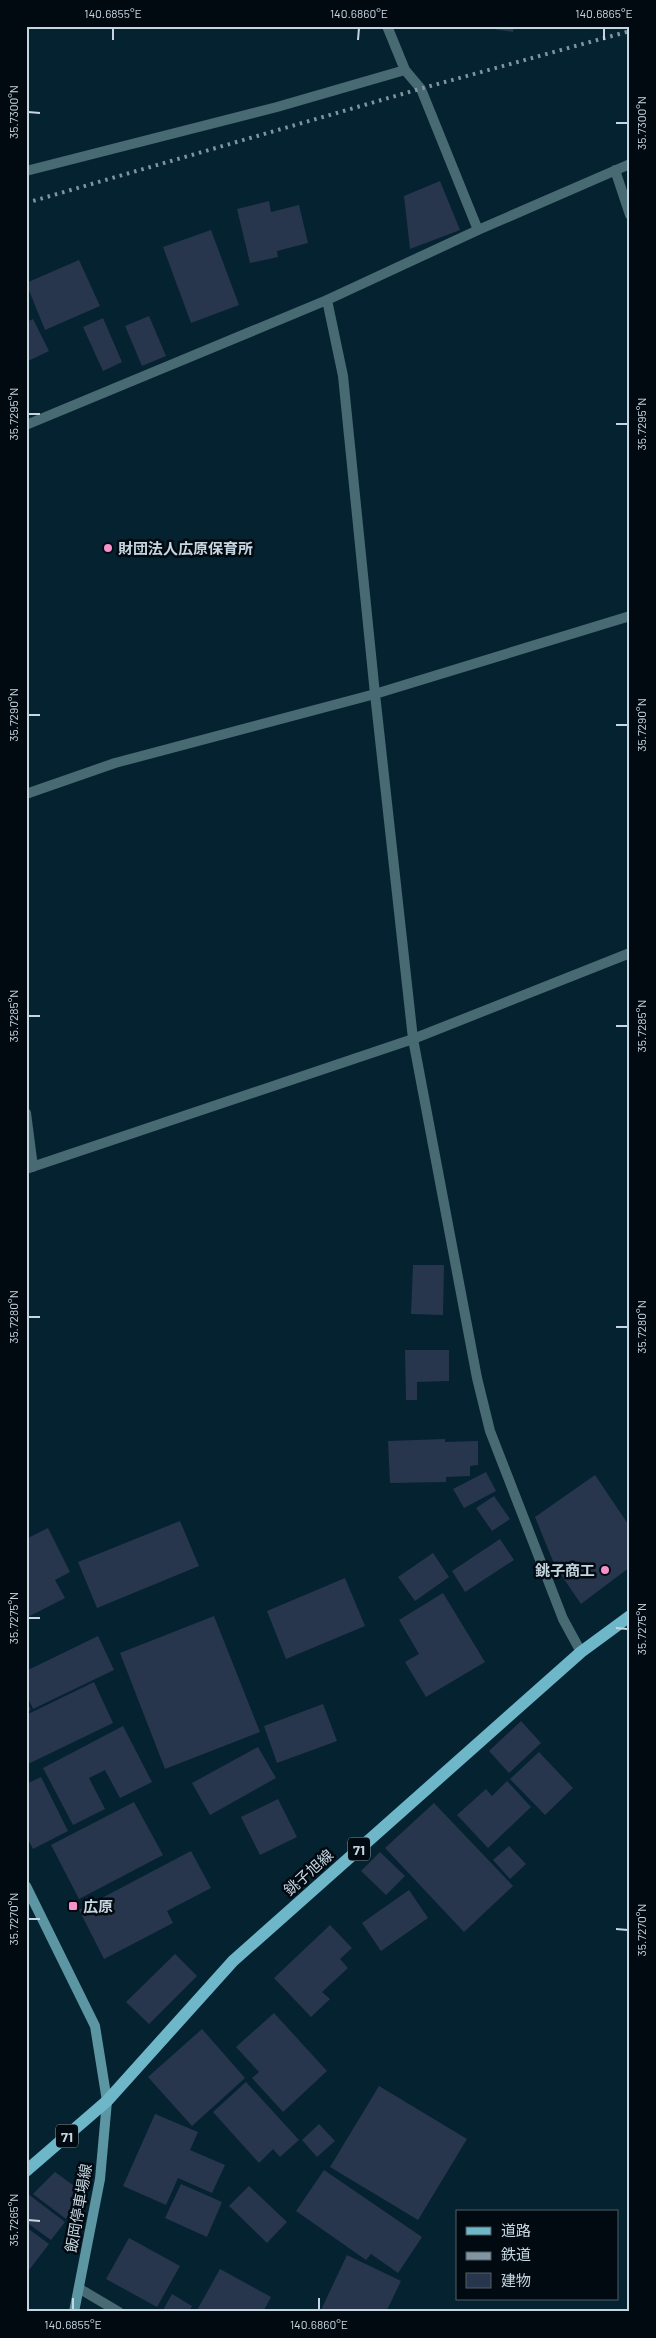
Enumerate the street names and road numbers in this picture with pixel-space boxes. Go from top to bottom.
road number: 71 [348,1838,370,1860]
street label: 銚子旭線 [280,1845,336,1899]
road number: 71 [56,2124,78,2148]
street label: 飯岡停車場線 [61,2162,95,2254]

